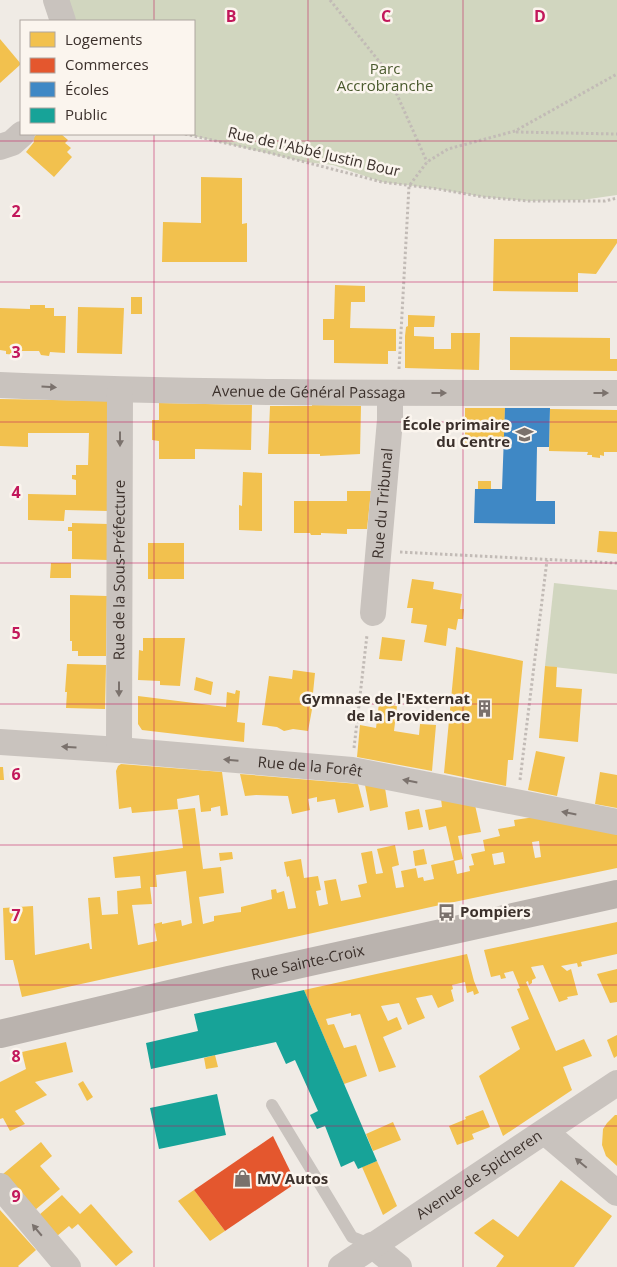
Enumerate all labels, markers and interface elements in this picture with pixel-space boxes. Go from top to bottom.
text: B [226,5,236,27]
text: C [381,5,391,27]
text: D [534,5,546,27]
legend [20,20,195,135]
text: Logements [65,29,142,49]
text: Commerces [65,54,149,74]
park label: Parc Accrobranche [337,58,433,95]
text: Écoles [65,79,109,99]
text: Public [65,104,107,124]
street label: Rue de l'Abbé Justin Bour [226,121,402,181]
text: 2 [11,200,21,222]
text: 3 [11,341,21,363]
street label: Avenue de Général Passaga [212,380,406,402]
one-way arrow [41,383,57,391]
one-way arrow [431,389,447,397]
one-way arrow [594,389,610,397]
place label: École primaire du Centre [402,414,510,451]
school or university icon: École primaire du Centre [514,424,534,444]
one-way arrow [116,431,124,447]
street label: Rue du Tribunal [367,447,396,560]
street label: Rue de la Sous-Préfecture [108,480,129,660]
text: 4 [11,481,21,503]
text: 5 [11,622,21,644]
one-way arrow [115,681,123,697]
place label: Gymnase de l'Externat de la Providence [301,688,470,725]
building icon: Gymnase de l'Externat de la Providence [474,698,494,718]
one-way arrow [61,742,77,750]
street label: Rue de la Forêt [257,751,364,781]
one-way arrow [223,755,239,763]
text: 6 [11,763,21,785]
one-way arrow [401,777,417,785]
one-way arrow [561,808,577,816]
place label: Pompiers [460,901,531,921]
bus stop icon: Pompiers [436,902,456,922]
text: 7 [11,904,21,926]
street label: Rue Sainte-Croix [249,939,366,984]
text: 8 [11,1045,21,1067]
street label: Avenue de Spicheren [412,1125,545,1223]
one-way arrow [575,1157,588,1168]
place label: MV Autos [257,1168,328,1188]
shop icon: MV Autos [233,1169,253,1189]
text: 9 [11,1185,21,1207]
one-way arrow [31,1224,43,1236]

